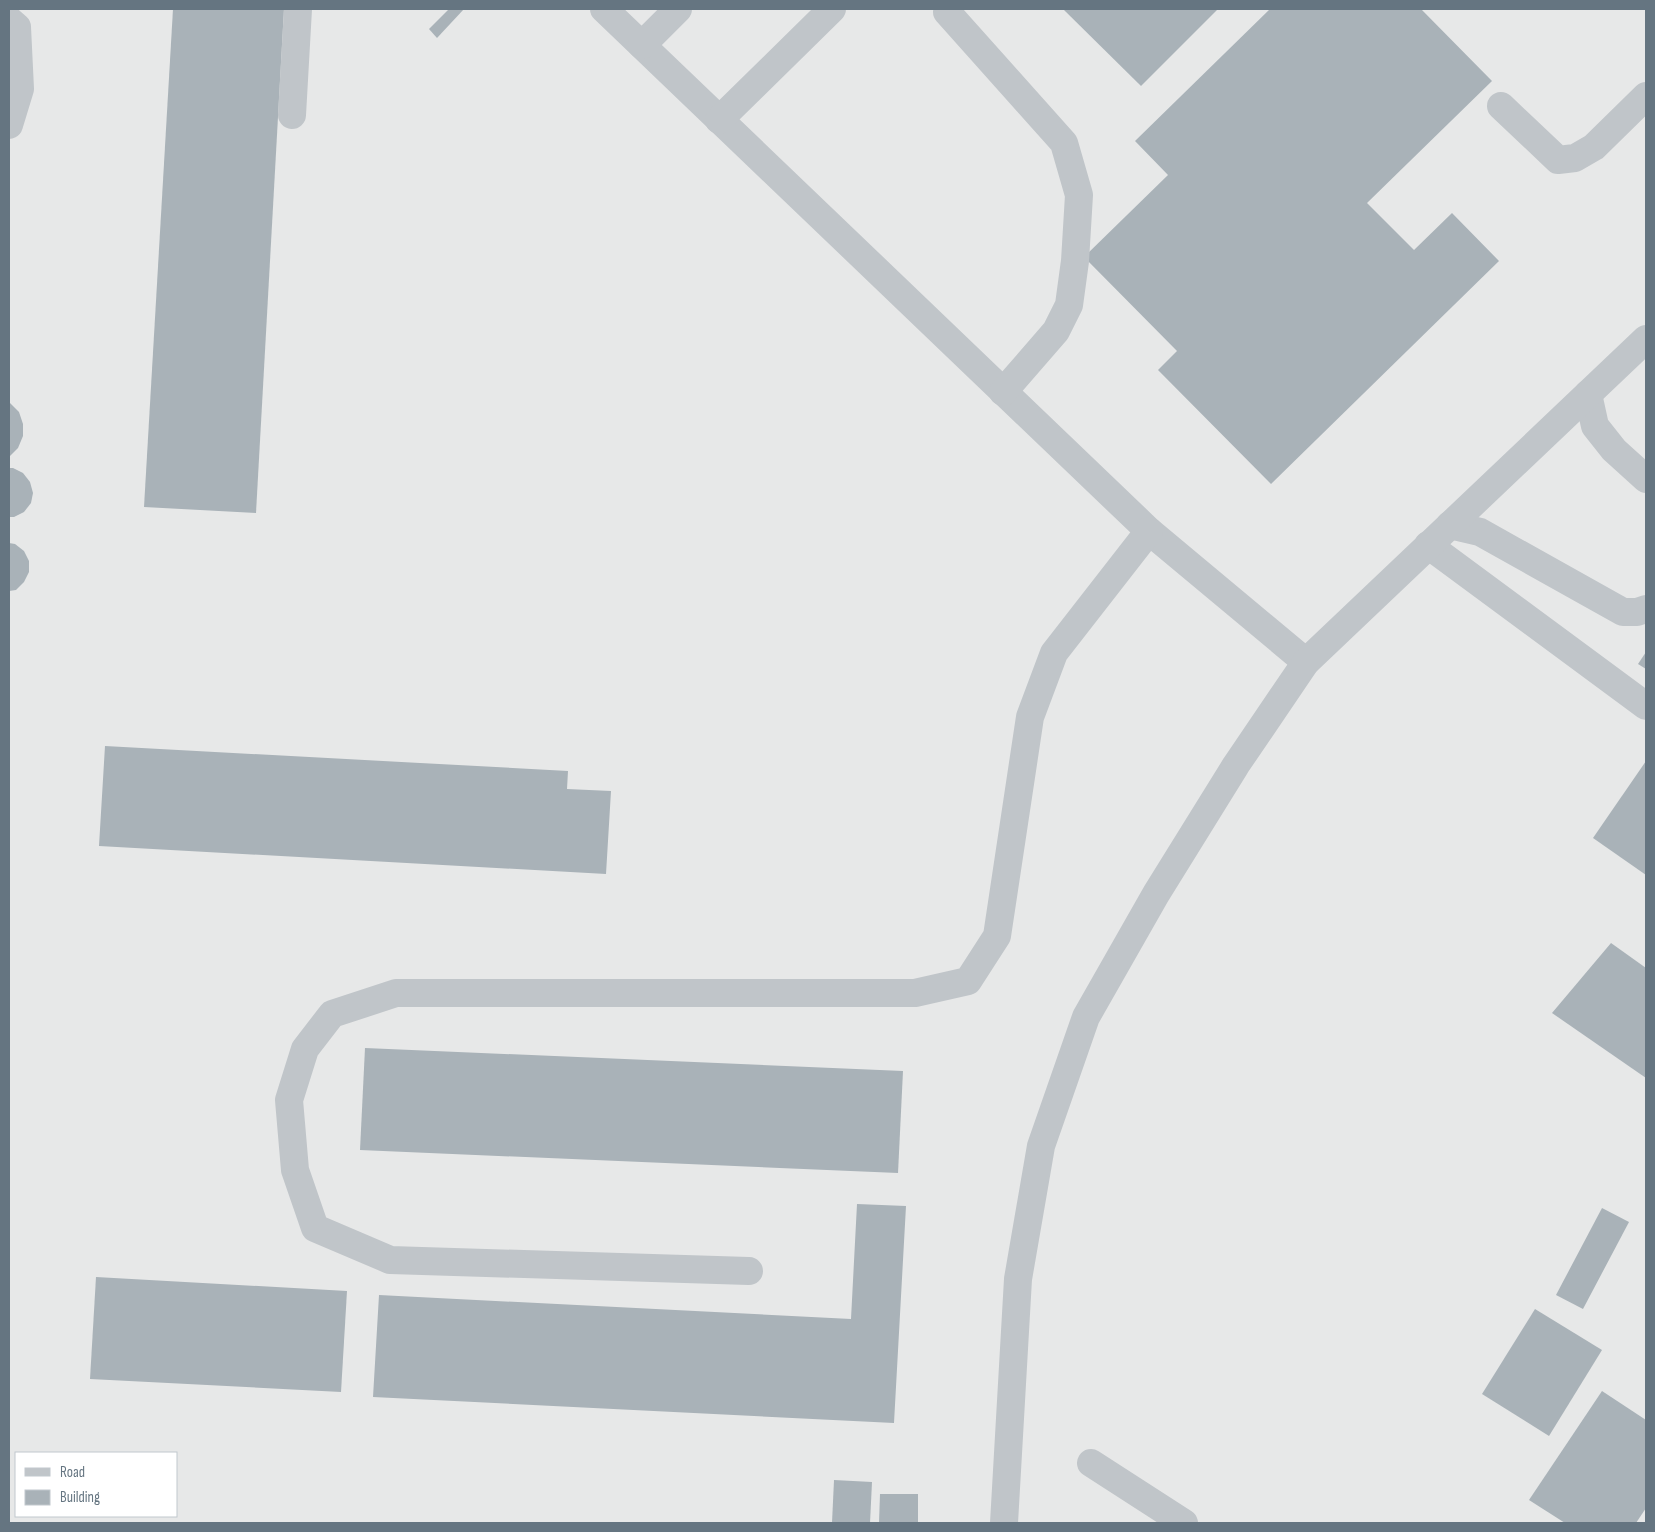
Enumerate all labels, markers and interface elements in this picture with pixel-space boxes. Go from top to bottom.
legend [15,1452,178,1517]
text: Road [60,1463,85,1482]
text: Building [60,1488,100,1507]

